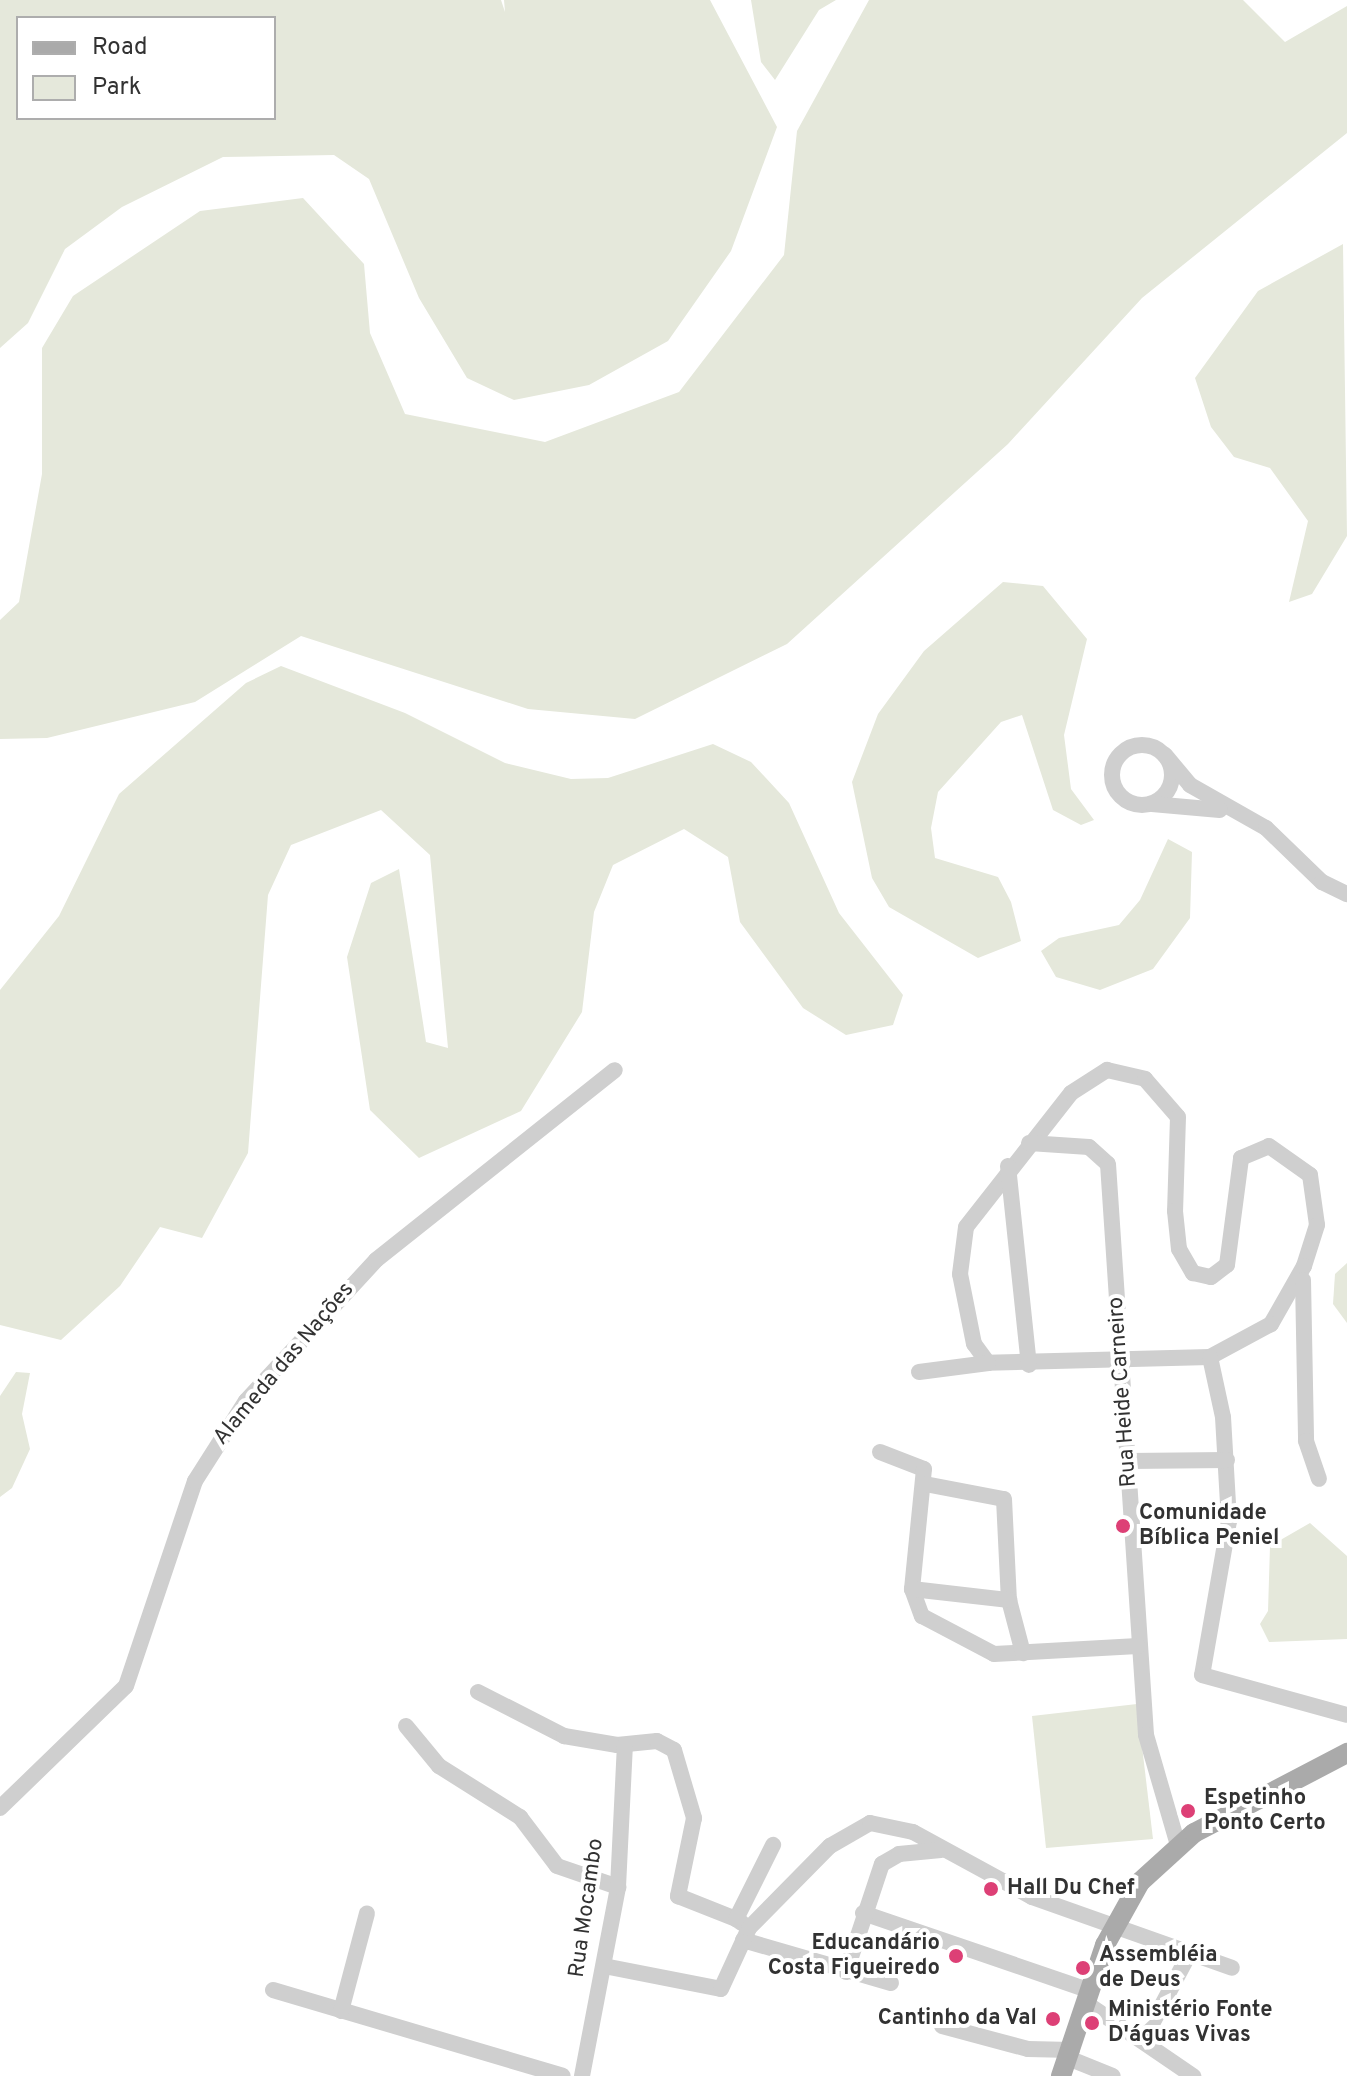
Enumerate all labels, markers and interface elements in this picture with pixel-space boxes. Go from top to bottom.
legend [16,16,276,120]
text: Road [92,33,148,63]
text: Park [92,73,142,103]
street label: Alameda das Nações [208,1277,360,1451]
street label: Rua Heide Carneiro [1103,1296,1143,1488]
place label: Comunidade Bíblica Peniel [1139,1500,1279,1552]
marker: Comunidade Bíblica Peniel [1114,1517,1132,1535]
place label: Espetinho Ponto Certo [1204,1785,1326,1836]
marker: Espetinho Ponto Certo [1179,1802,1197,1820]
street label: Rua Mocambo [564,1837,610,1979]
place label: Hall Du Chef [1007,1876,1135,1902]
marker: Hall Du Chef [982,1880,1000,1898]
place label: Educandário Costa Figueiredo [768,1930,940,1982]
place label: Assembléia de Deus [1099,1942,1217,1994]
marker: Educandário Costa Figueiredo [947,1947,965,1965]
marker: Assembléia de Deus [1074,1959,1092,1977]
place label: Ministério Fonte D'águas Vivas [1108,1997,1273,2048]
place label: Cantinho da Val [877,2006,1037,2032]
marker: Cantinho da Val [1044,2010,1062,2028]
marker: Ministério Fonte D'águas Vivas [1083,2014,1101,2032]

